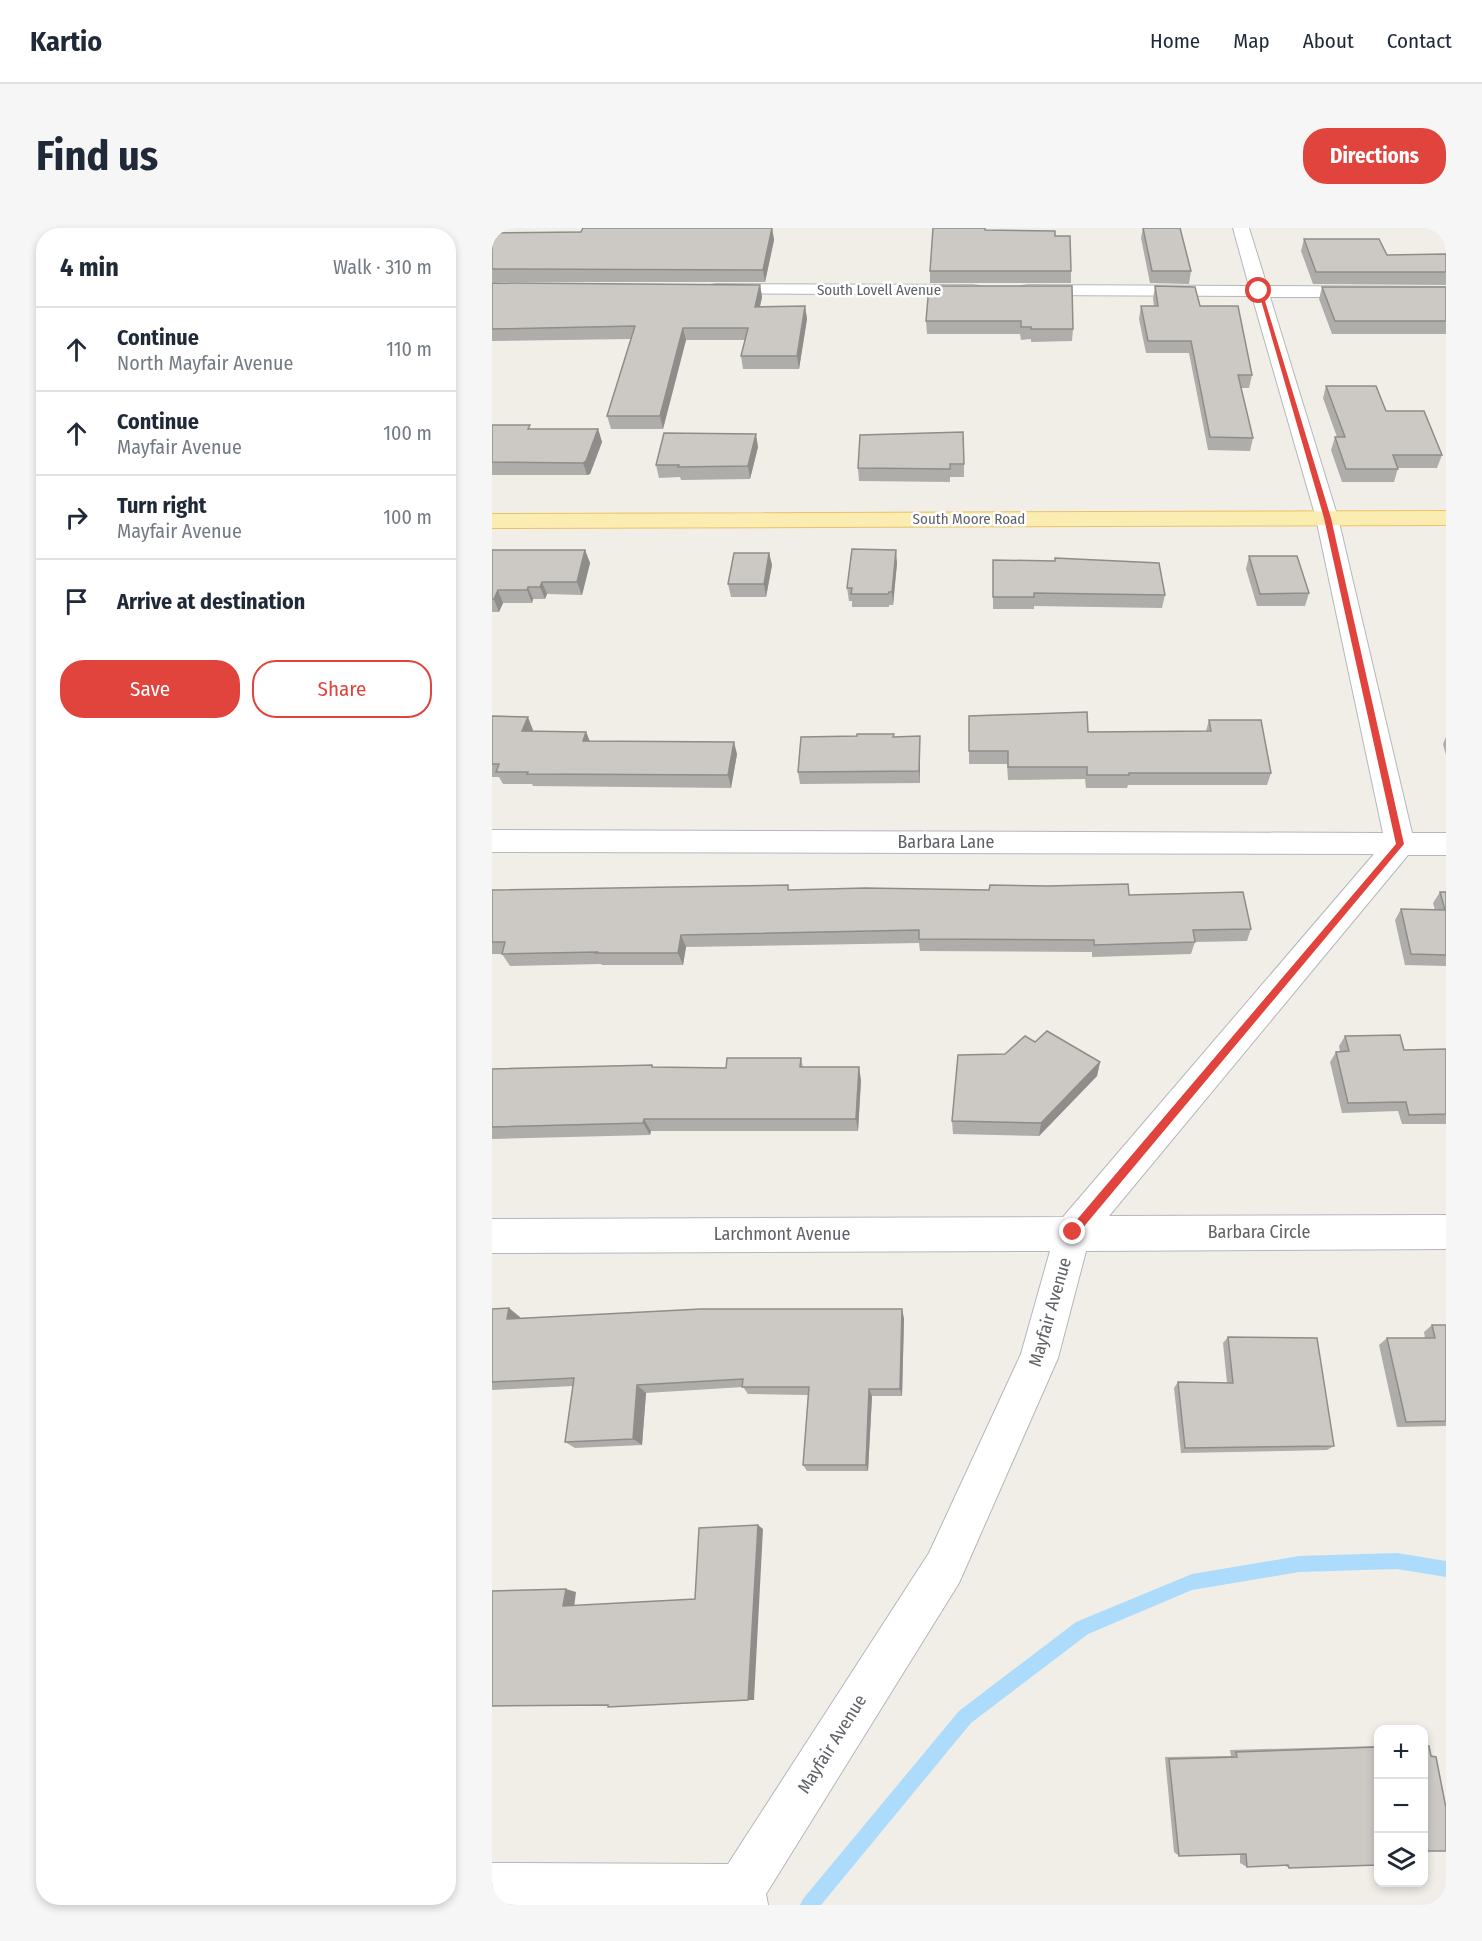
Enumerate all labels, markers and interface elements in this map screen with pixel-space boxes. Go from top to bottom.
text: Kartio [30,25,102,58]
text: Home [1150,28,1200,54]
text: Map [1233,28,1270,54]
text: About [1303,28,1354,54]
text: Contact [1387,28,1452,54]
button: Directions [1303,128,1446,184]
text: Find us [36,131,158,181]
text: 4 min [60,252,119,283]
text: Walk · 310 m [333,255,432,279]
route start [1245,277,1271,303]
street label: South Lovell Avenue [817,281,941,299]
text: Continue [117,324,199,351]
icon: ahead [60,333,93,366]
text: 110 m [386,337,432,361]
text: North Mayfair Avenue [117,351,293,375]
text: Continue [117,408,199,435]
icon: ahead [60,417,93,450]
text: 100 m [383,421,432,445]
text: Mayfair Avenue [117,435,242,459]
text: Turn right [117,492,206,519]
icon: right [60,501,93,534]
text: 100 m [383,505,432,529]
street label: South Moore Road [913,510,1025,528]
text: Mayfair Avenue [117,519,242,543]
icon: arrive [60,585,93,618]
text: Arrive at destination [117,588,305,615]
button: Save [60,660,240,718]
button: Share [252,660,432,718]
street label: Barbara Lane [897,831,995,853]
route end [1059,1218,1085,1244]
street label: Barbara Circle [1208,1221,1310,1243]
street label: Larchmont Avenue [714,1223,850,1245]
street label: Mayfair Avenue [1024,1255,1076,1369]
street label: Mayfair Avenue [793,1690,871,1798]
map controls [1374,1725,1428,1887]
button: + [1374,1725,1428,1779]
button: − [1374,1779,1428,1833]
button: layers [1374,1833,1428,1887]

